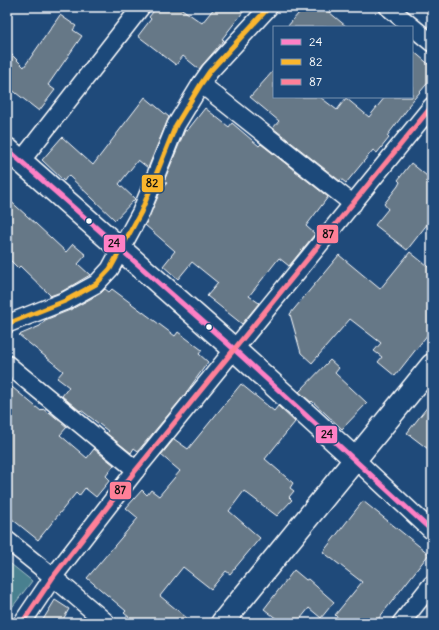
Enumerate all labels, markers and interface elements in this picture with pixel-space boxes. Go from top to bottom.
legend [273,26,413,98]
text: 24 [309,34,322,49]
text: 82 [309,54,323,69]
text: 87 [309,74,322,89]
line badge: 82 [141,174,164,193]
text: 82 [146,176,158,190]
unlabelled marker [84,216,94,226]
line badge: 87 [316,224,339,244]
text: 87 [322,227,334,241]
line badge: 24 [103,234,126,253]
text: 24 [108,236,121,250]
unlabelled marker [204,322,214,332]
line badge: 24 [315,425,338,444]
text: 24 [321,427,334,441]
line badge: 87 [109,481,132,500]
text: 87 [114,483,126,497]

